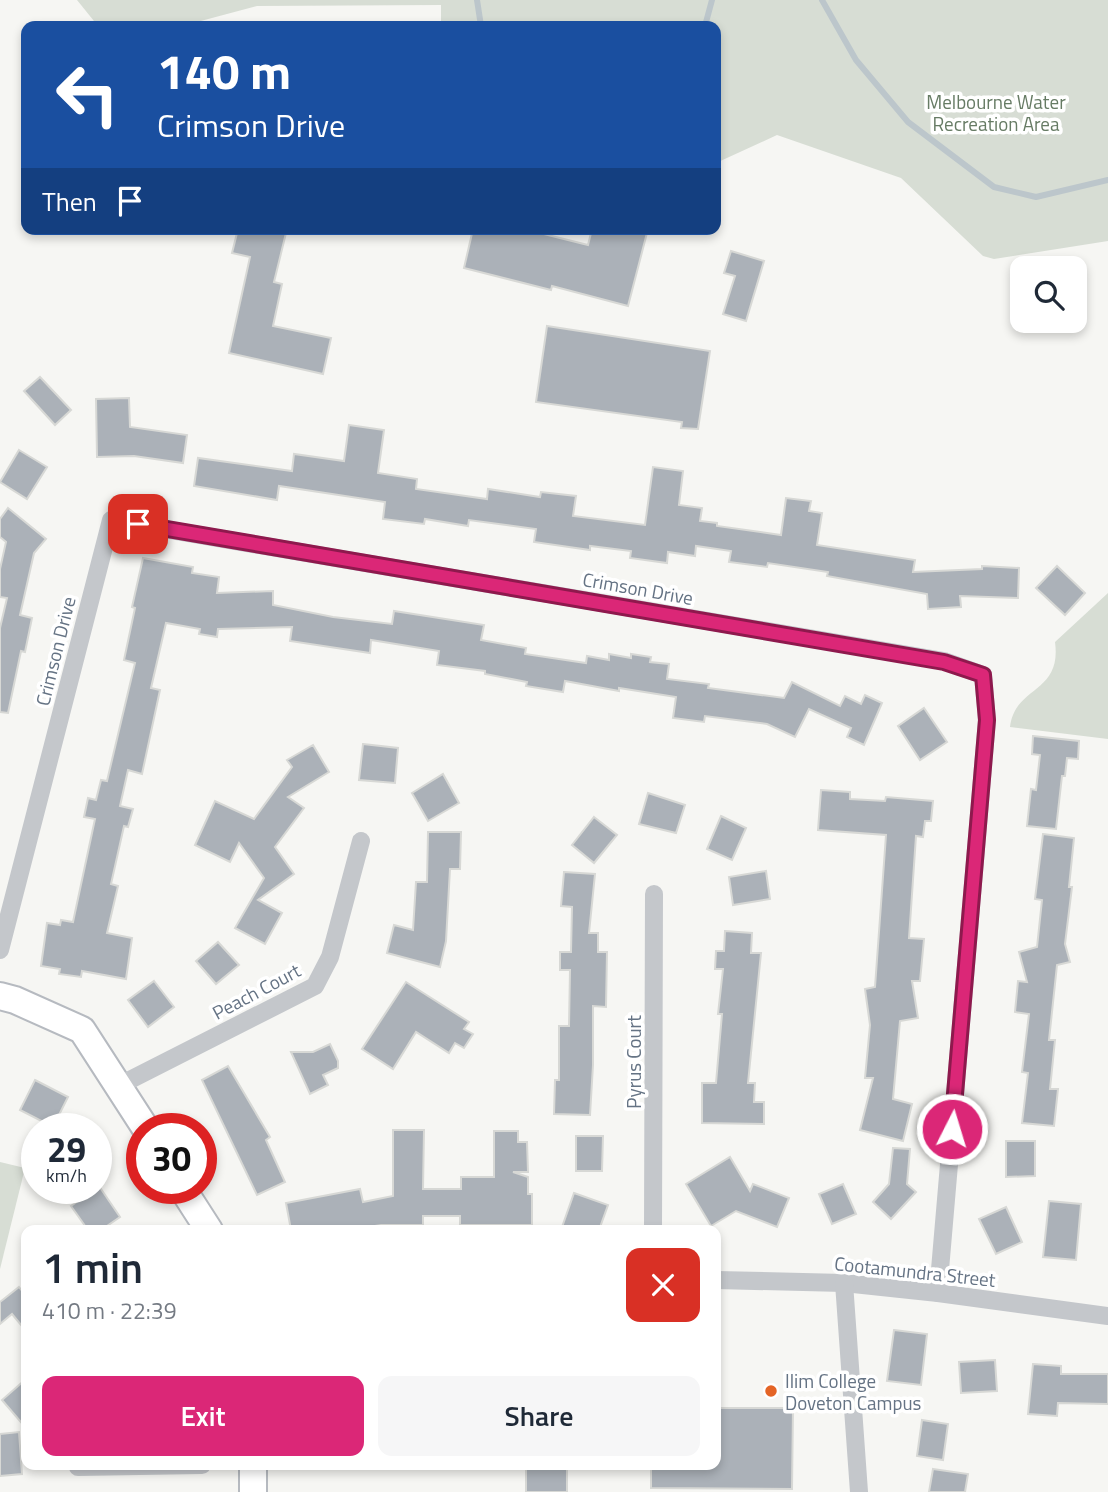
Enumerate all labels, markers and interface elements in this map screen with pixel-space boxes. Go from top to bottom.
text: 140 m [157,33,291,108]
icon: left [42,49,133,140]
park label: Melbourne Water Recreation Area [926,87,1066,138]
text: Crimson Drive [157,101,345,149]
text: Then [42,182,97,221]
icon: arrive [111,182,149,220]
map controls [1010,256,1087,333]
button: search [1010,256,1087,333]
pin [108,494,168,554]
icon: arrive [119,505,157,543]
street label: Crimson Drive [580,564,696,612]
street label: Crimson Drive [27,593,83,709]
street label: Peach Court [207,955,306,1026]
street label: Pyrus Court [619,1015,648,1109]
position arrow [915,1092,989,1166]
speed limit sign: 30 [126,1113,217,1204]
text: 29 [47,1122,86,1176]
text: km/h [46,1162,87,1189]
text: 1 min [42,1235,143,1299]
button: close [626,1248,700,1322]
street label: Cootamundra Street [833,1248,997,1294]
text: 410 m · 22:39 [42,1293,177,1328]
place label: Ilim College Doveton Campus [785,1366,922,1417]
button: Exit [42,1376,364,1456]
button: Share [378,1376,700,1456]
marker: Ilim College Doveton Campus [763,1383,779,1399]

